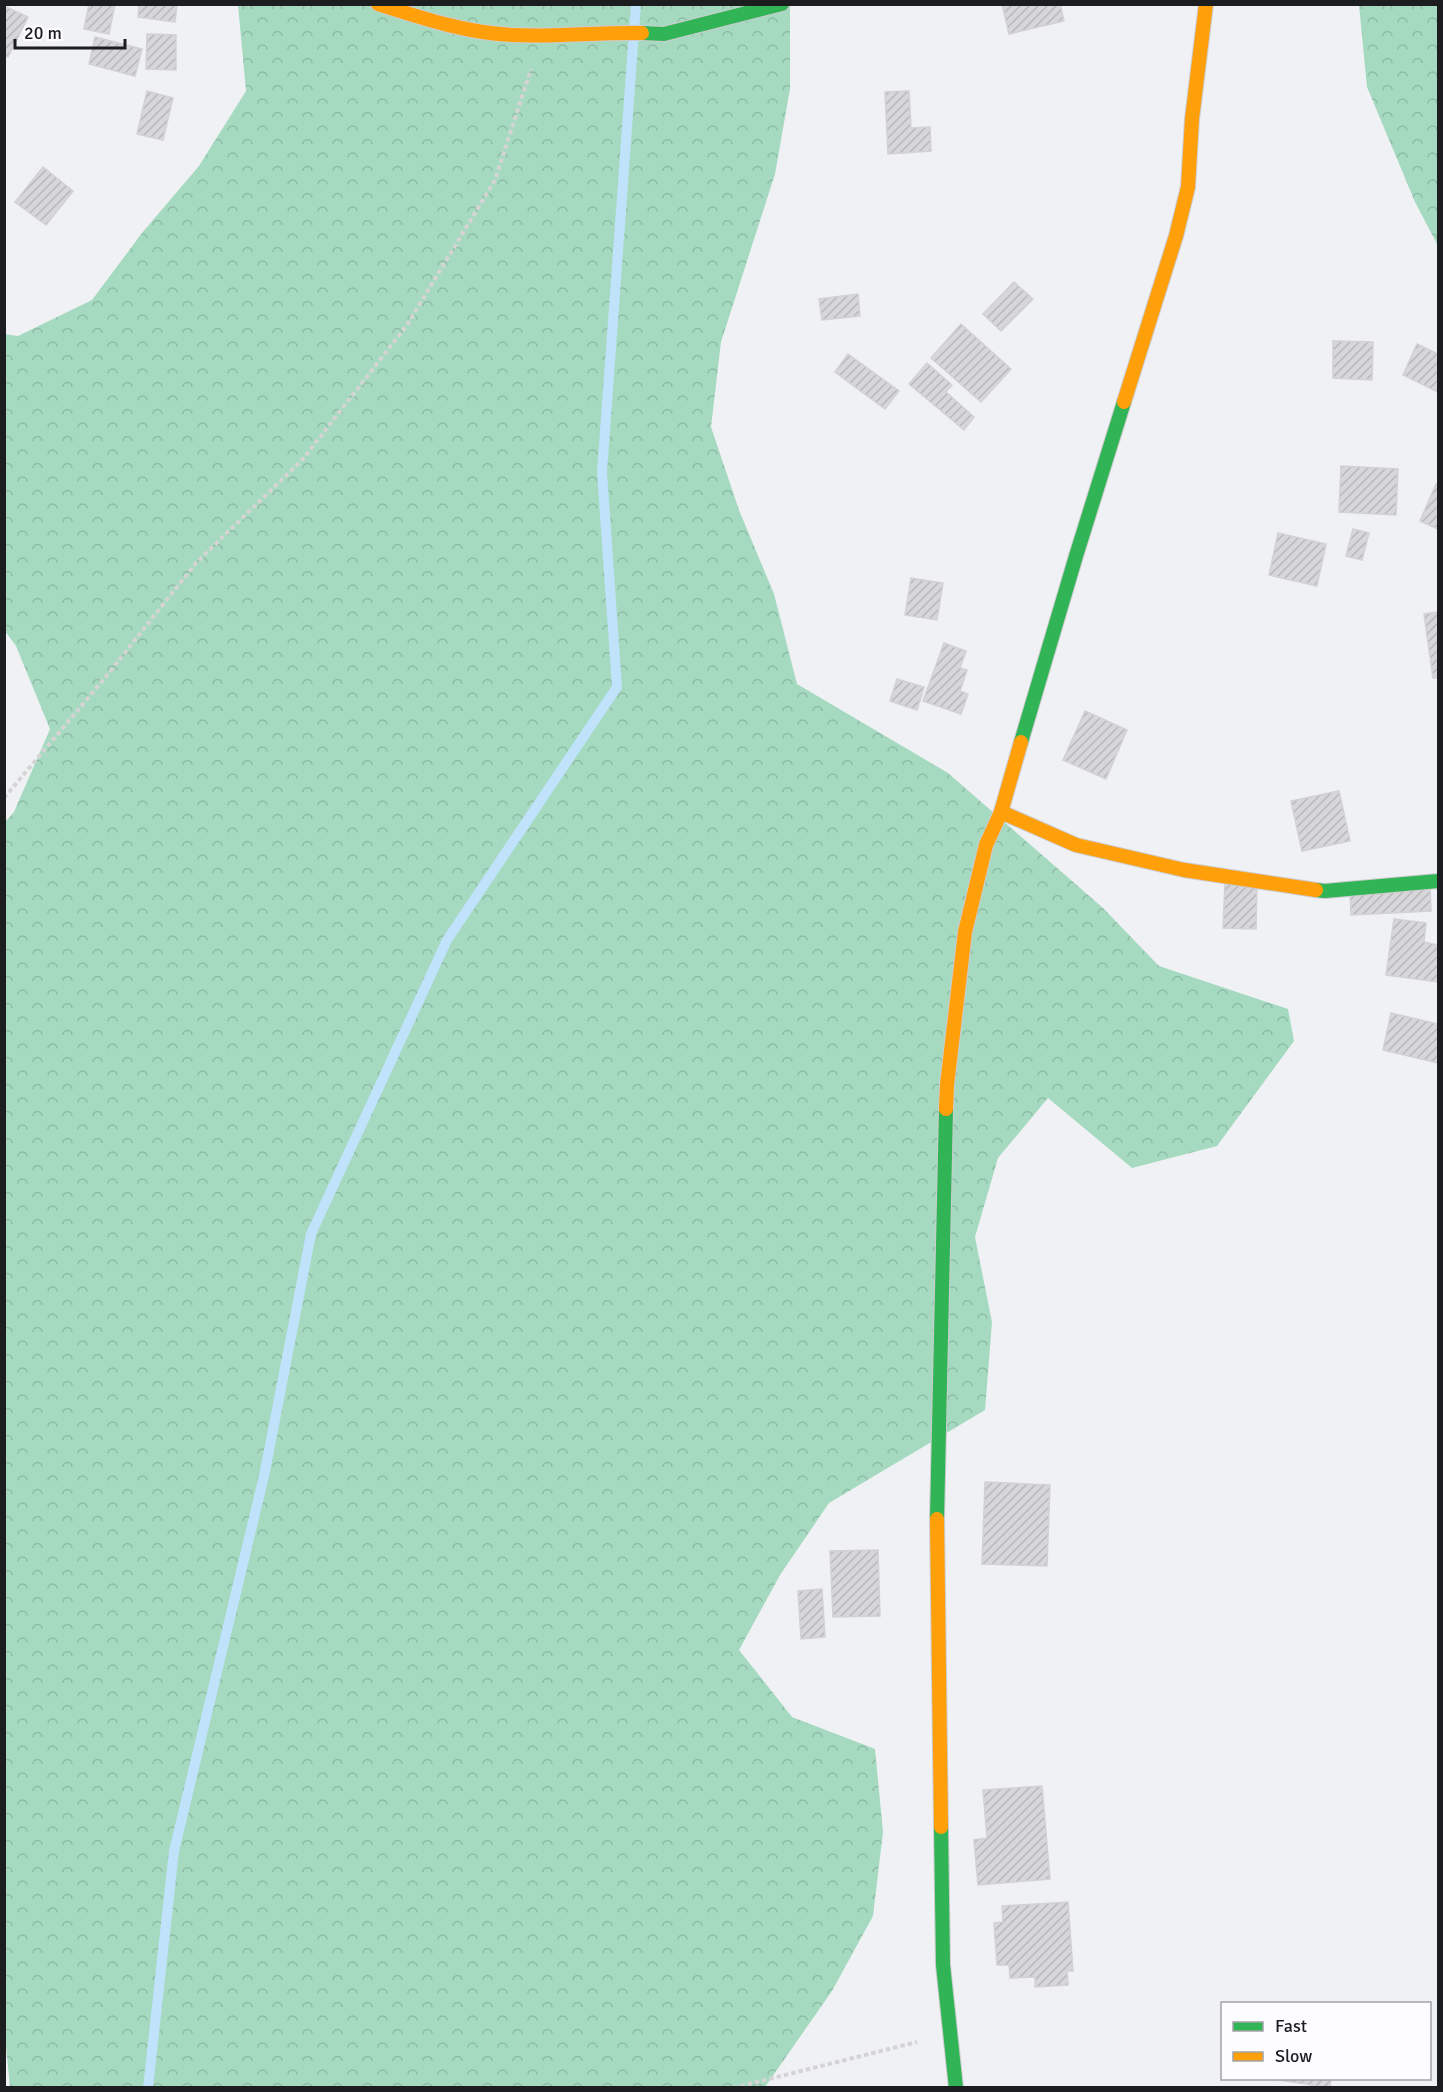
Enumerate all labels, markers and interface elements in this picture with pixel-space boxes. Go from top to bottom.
scale bar [15,12,124,50]
text: 20 m [24,22,62,44]
legend [1221,2002,1431,2080]
text: Fast [1275,2015,1307,2037]
text: Slow [1275,2045,1312,2067]

